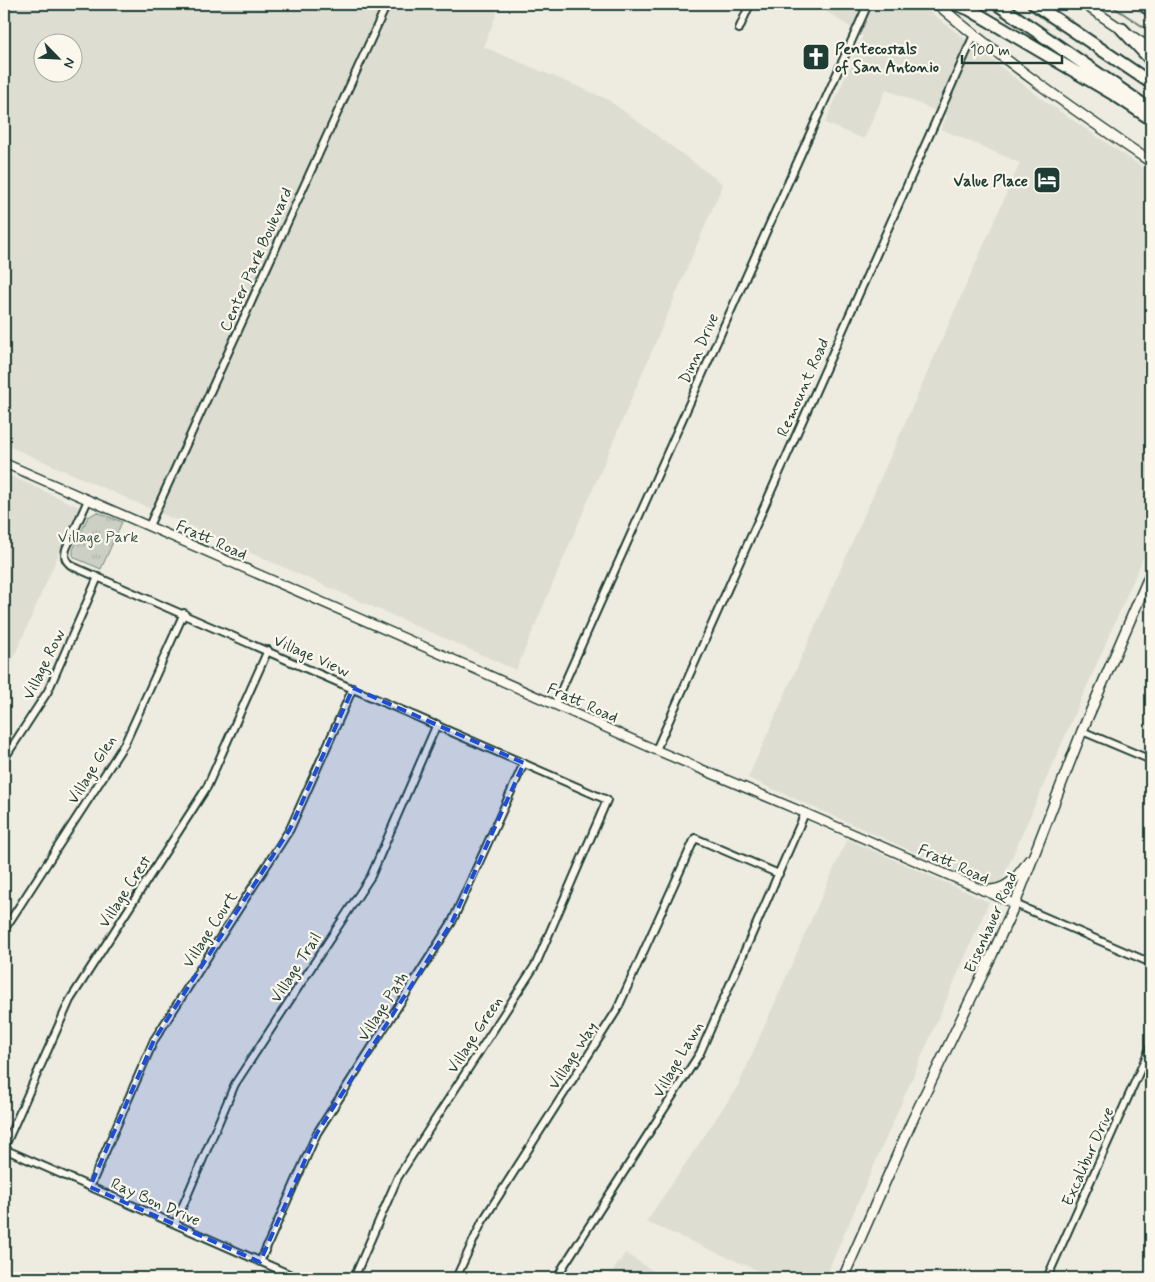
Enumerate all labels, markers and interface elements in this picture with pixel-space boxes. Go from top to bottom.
north arrow [32,32,82,82]
scale bar [962,32,1062,64]
place label: Pentecostals of San Antonio [835,39,939,78]
text: 100 m [970,41,1010,61]
church icon: Pentecostals of San Antonio [801,42,831,72]
text: N [59,55,79,71]
hotel icon: Value Place [1032,165,1062,195]
place label: Value Place [954,171,1028,192]
street label: Center Park Boulevard [215,184,298,335]
street label: Dinn Drive [674,310,724,387]
street label: Remount Road [772,335,834,440]
street label: Fratt Road [173,515,250,565]
park label: Village Park [58,527,138,548]
street label: Village Row [18,626,71,703]
street label: Village View [270,630,353,683]
street label: Fratt Road [544,678,621,728]
street label: Village Glen [63,731,122,808]
street label: Fratt Road [915,839,992,889]
street label: Village Crest [94,852,157,932]
street label: Eisenhauer Road [960,869,1023,976]
street label: Village Court [178,887,243,972]
street label: Village Trail [266,929,327,1007]
street label: Village Path [353,968,413,1045]
street label: Village Green [443,992,508,1077]
street label: Village Way [544,1018,603,1094]
street label: Village Lawn [648,1018,709,1102]
street label: Excalibur Drive [1057,1104,1120,1209]
street label: Ray Bon Drive [107,1173,203,1231]

